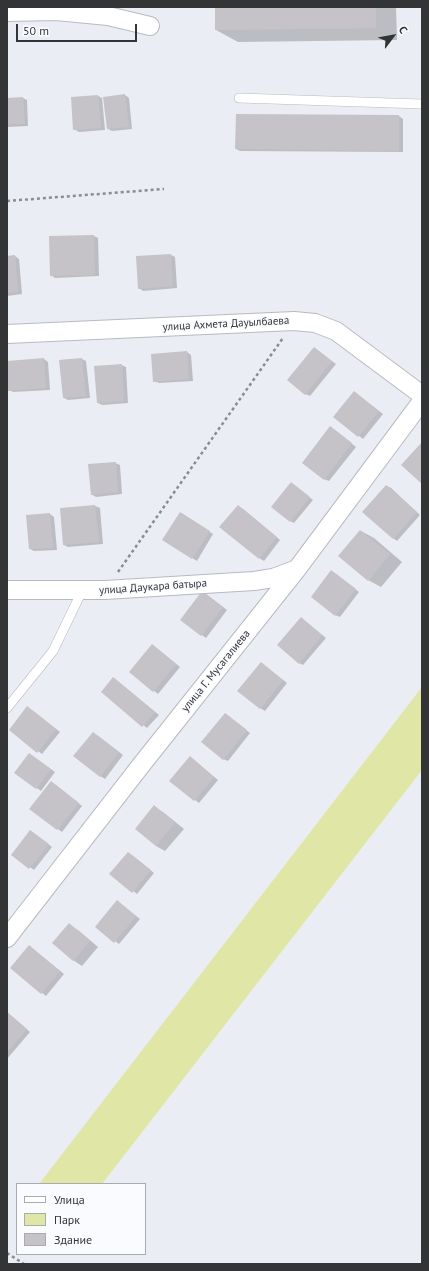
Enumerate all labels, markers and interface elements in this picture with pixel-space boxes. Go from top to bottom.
scale bar [18,16,139,42]
north arrow [373,16,413,56]
text: 50 m [23,23,49,38]
text: С [396,23,411,36]
street label: улица Ахмета Дауылбаева [162,314,290,334]
street label: улица Даукара батыра [99,577,207,597]
street label: улица Г. Мусагалиева [179,627,253,715]
legend [16,1183,146,1255]
text: Улица [54,1192,85,1207]
text: Парк [54,1212,80,1227]
text: Здание [54,1232,92,1247]

